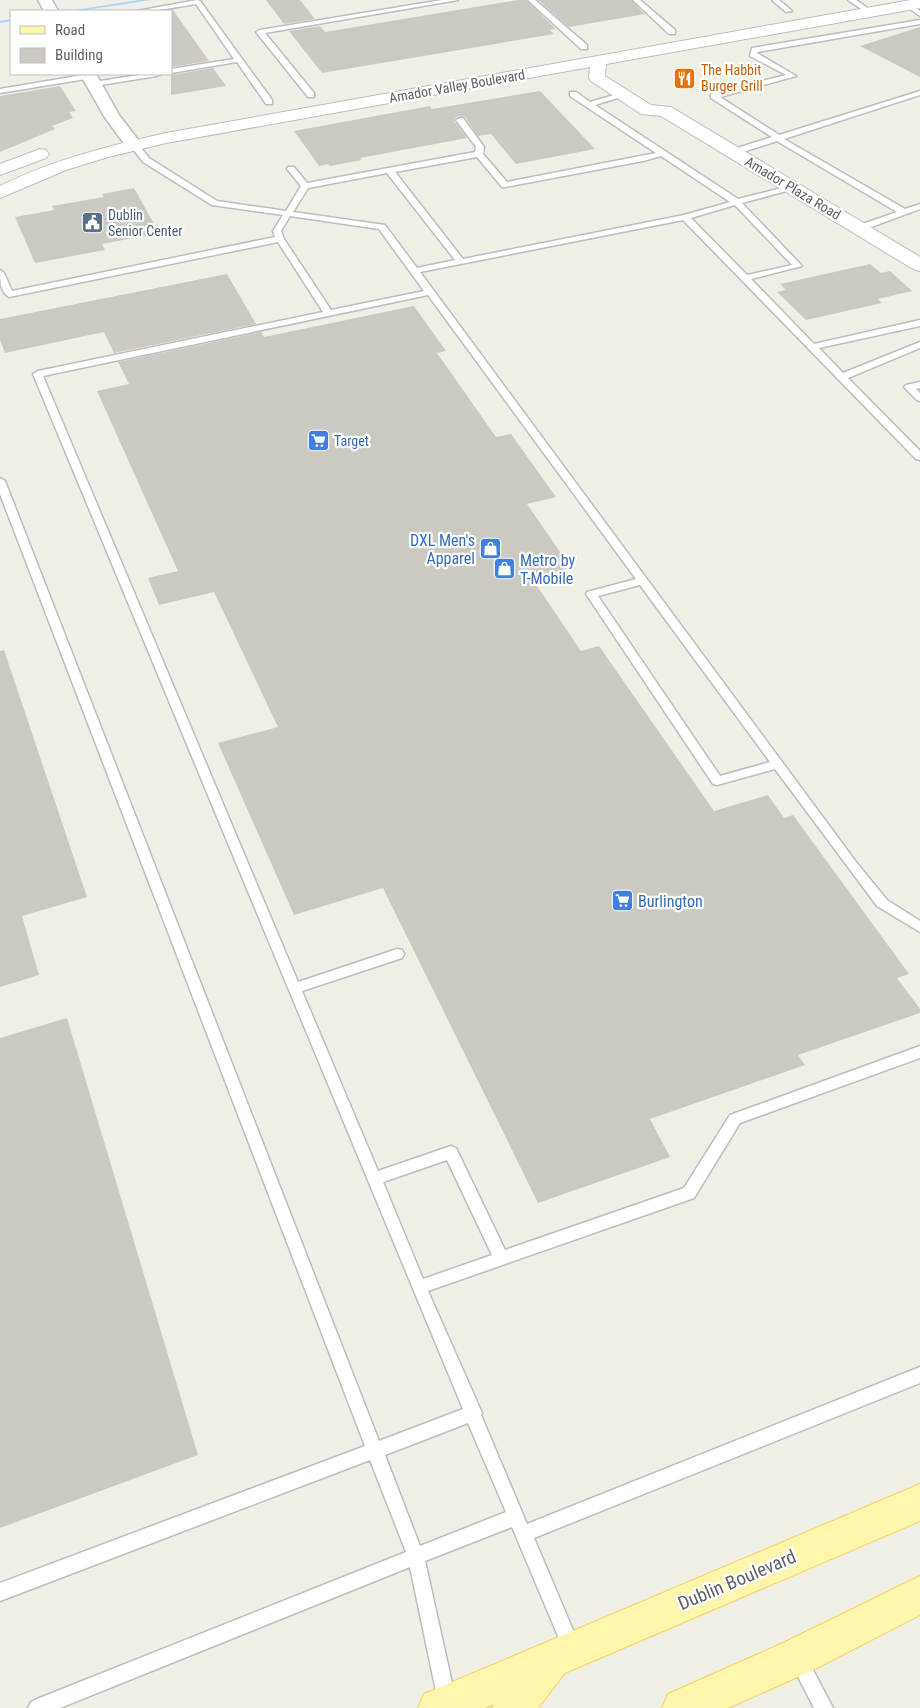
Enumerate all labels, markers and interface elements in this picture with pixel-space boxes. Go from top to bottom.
legend [10,10,172,75]
text: Road [55,21,85,39]
text: Building [55,46,103,64]
place label: The Habbit Burger Grill [701,62,763,94]
street label: Amador Valley Boulevard [388,66,526,106]
restaurant icon: The Habbit Burger Grill [673,66,697,90]
street label: Amador Plaza Road [742,153,844,223]
place label: Dublin Senior Center [108,207,183,239]
public building icon: Dublin Senior Center [80,211,104,235]
supermarket icon: Target [306,429,330,453]
place label: Target [334,433,369,449]
place label: DXL Men's Apparel [410,531,475,568]
shop icon: DXL Men's Apparel [479,537,503,561]
place label: Metro by T-Mobile [520,551,576,588]
shop icon: Metro by T-Mobile [492,557,516,581]
supermarket icon: Burlington [610,889,634,913]
place label: Burlington [638,892,703,911]
street label: Dublin Boulevard [674,1545,800,1615]

